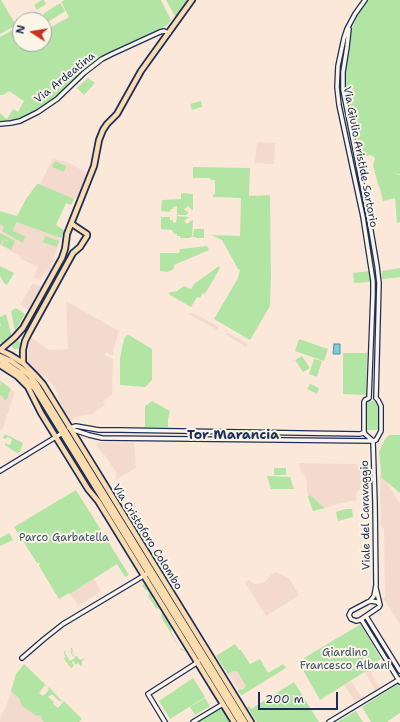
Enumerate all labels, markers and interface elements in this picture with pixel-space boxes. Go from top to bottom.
north arrow [12,12,52,52]
text: N [13,24,29,35]
street label: Via Ardeatina [32,49,98,107]
street label: Via Giulio Aristide Sartorio [340,85,380,229]
district label: Tor Marancia [187,428,279,444]
street label: Viale del Caravaggio [358,460,374,570]
street label: Via Cristoforo Colombo [109,482,185,592]
park label: Parco Garbatella [19,531,109,545]
park label: Giardino Francesco Albani [300,646,390,672]
scale bar [260,684,340,710]
text: 200 m [265,691,304,707]

